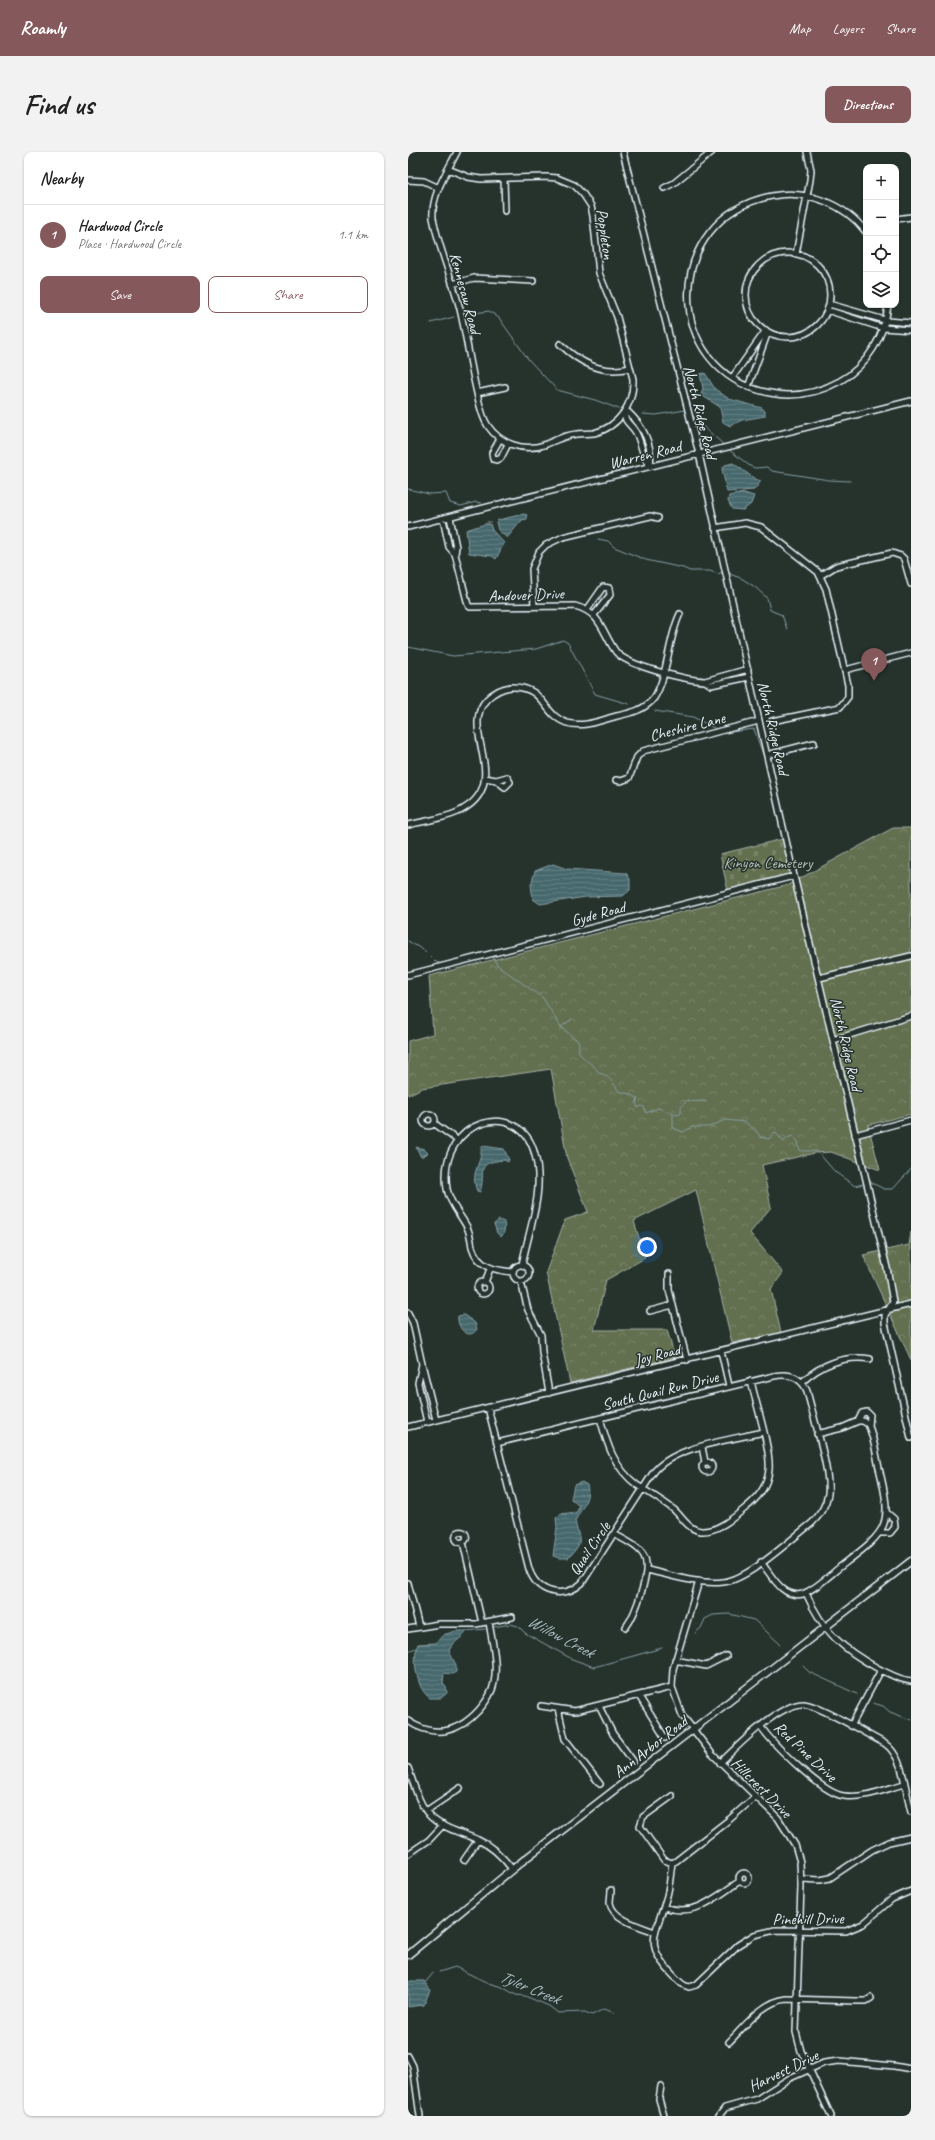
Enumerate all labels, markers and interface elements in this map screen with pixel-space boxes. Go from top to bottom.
text: Roamly [20,16,66,40]
text: Map [789,20,811,37]
text: Layers [833,20,864,37]
text: Share [886,20,915,37]
button: Directions [825,86,911,123]
text: Find us [24,87,94,122]
map controls [863,164,899,308]
button: + [863,164,899,200]
text: Nearby [40,168,83,189]
button: − [863,200,899,236]
street label: Poppleton [592,208,619,261]
text: Hardwood Circle [78,217,162,236]
text: 1 [50,227,56,243]
text: 1.1 km [338,227,368,243]
text: Place · Hardwood Circle [78,236,181,252]
button: locate [863,236,899,272]
street label: Kennesaw Road [445,251,486,339]
button: layers [863,272,899,308]
button: Save [40,276,200,313]
button: Share [208,276,368,313]
street label: North Ridge Road [679,363,722,464]
street label: Warren Road [607,436,686,474]
street label: Andover Drive [488,584,566,606]
pin: 1 [861,648,887,681]
street label: North Ridge Road [753,679,794,780]
street label: Cheshire Lane [647,708,729,746]
park label: Kinyon Cemetery [723,853,814,873]
street label: Gyde Road [569,896,630,931]
street label: North Ridge Road [826,995,867,1096]
your location [637,1237,657,1257]
street label: Joy Road [632,1339,685,1370]
street label: South Quail Run Drive [600,1366,722,1415]
street label: Quail Circle [565,1516,616,1579]
water label: Willow Creek [524,1610,600,1664]
street label: Ann Arbor Road [609,1710,694,1782]
street label: Red Pine Drive [770,1717,842,1787]
street label: Hillcrest Drive [727,1753,797,1824]
street label: Pinehill Drive [772,1908,845,1930]
water label: Tyler Creek [497,1966,566,2010]
street label: Harvest Drive [745,2045,823,2096]

